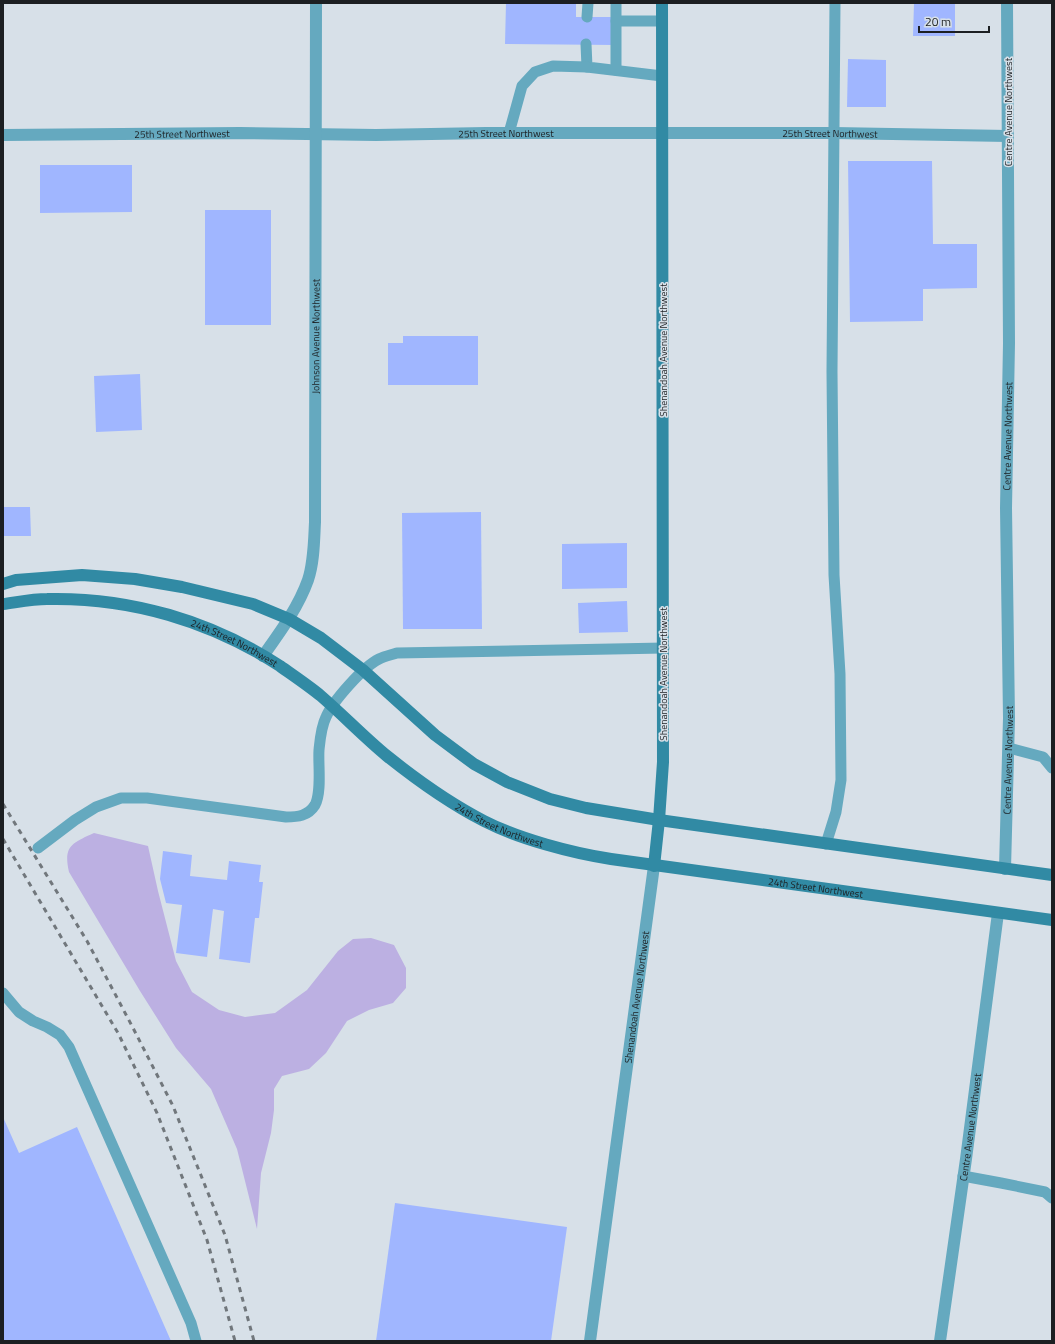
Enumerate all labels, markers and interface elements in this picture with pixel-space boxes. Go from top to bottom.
scale bar [919,8,989,34]
text: 20 m [925,12,951,31]
street label: Centre Avenue Northwest [1001,57,1016,166]
street label: 25th Street Northwest [782,125,878,141]
street label: 25th Street Northwest [134,126,230,141]
street label: 25th Street Northwest [458,126,554,141]
street label: Johnson Avenue Northwest [308,278,323,394]
street label: Shenandoah Avenue Northwest [656,283,671,417]
street label: Centre Avenue Northwest [999,381,1016,490]
street label: Shenandoah Avenue Northwest [656,607,671,741]
street label: 24th Street Northwest [189,615,281,671]
street label: Centre Avenue Northwest [999,705,1017,814]
street label: 24th Street Northwest [452,799,546,851]
street label: 24th Street Northwest [767,873,864,901]
street label: Shenandoah Avenue Northwest [620,929,653,1064]
street label: Centre Avenue Northwest [955,1072,985,1182]

